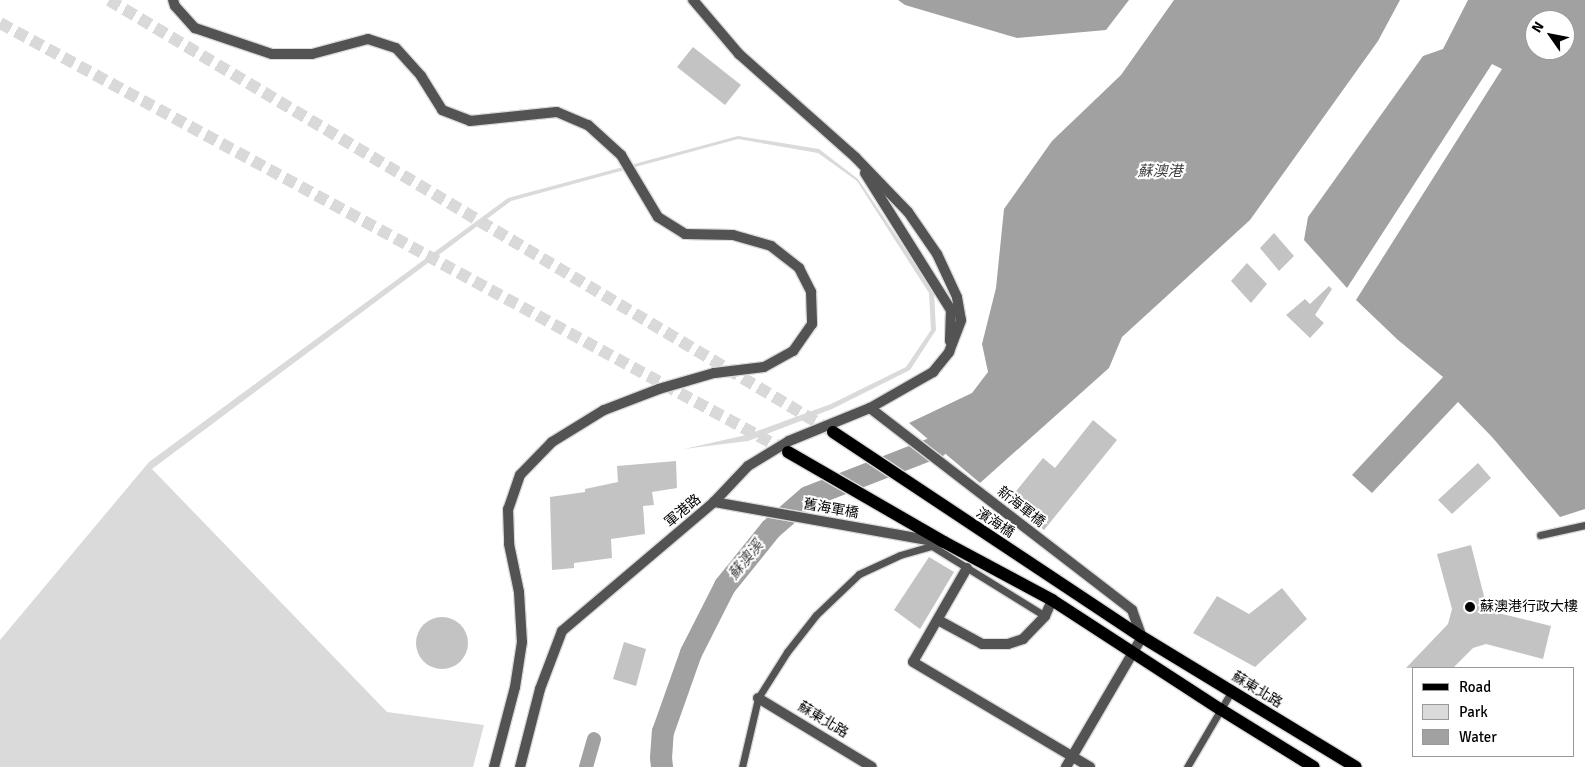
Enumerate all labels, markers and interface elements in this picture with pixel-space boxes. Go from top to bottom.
north arrow [1525,10,1575,60]
text: N [1528,18,1548,36]
water label: 蘇澳港 [1138,163,1182,181]
street label: 新海軍橋 [994,483,1048,531]
street label: 軍港路 [662,491,704,531]
street label: 舊海軍橋 [802,496,860,522]
street label: 濱海橋 [973,505,1017,541]
water label: 蘇澳溪 [725,537,767,583]
place label: 蘇澳港行政大樓 [1480,599,1578,615]
marker: 蘇澳港行政大樓 [1464,601,1476,613]
legend [1412,667,1575,757]
street label: 蘇東北路 [1229,668,1285,712]
text: Road [1459,678,1491,696]
street label: 蘇東北路 [795,698,851,742]
text: Park [1459,703,1488,721]
text: Water [1459,728,1497,746]

